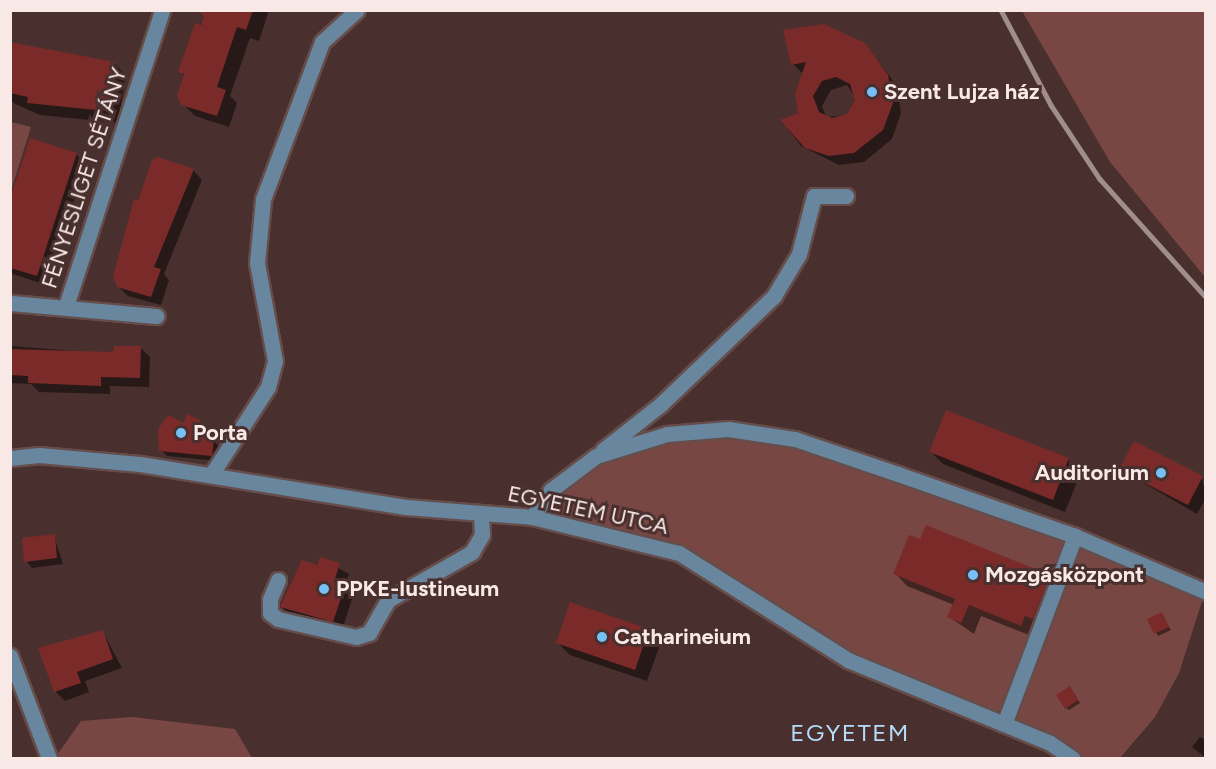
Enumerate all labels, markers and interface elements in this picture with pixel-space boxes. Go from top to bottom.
street label: FÉNYESLIGET SÉTÁNY [36,64,132,292]
place label: Szent Lujza ház [884,79,1039,105]
marker: Szent Lujza ház [865,85,879,99]
place label: Porta [193,420,248,446]
marker: Porta [174,426,188,440]
place label: Auditorium [1035,460,1149,486]
marker: Auditorium [1154,466,1168,480]
street label: EGYETEM UTCA [505,480,671,540]
place label: Mozgásközpont [985,562,1144,588]
marker: Mozgásközpont [966,568,980,582]
place label: PPKE-Iustineum [336,576,499,602]
marker: PPKE-Iustineum [317,582,331,596]
place label: Catharineium [614,624,751,650]
marker: Catharineium [595,630,609,644]
district label: EGYETEM [790,719,910,747]

